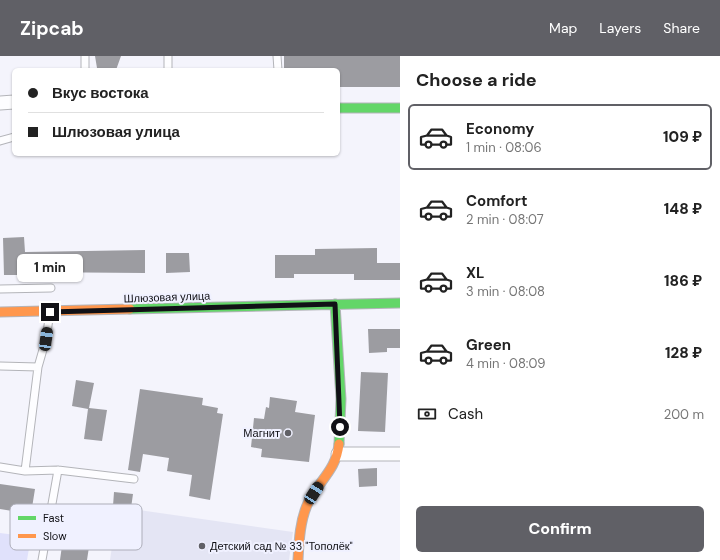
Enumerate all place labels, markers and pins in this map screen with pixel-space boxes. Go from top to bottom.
place label: Магнит [243,426,280,440]
marker: Магнит [283,428,293,438]
place label: Детский сад № 33 "Тополёк" [210,539,353,553]
marker: Детский сад № 33 "Тополёк" [197,541,207,551]

